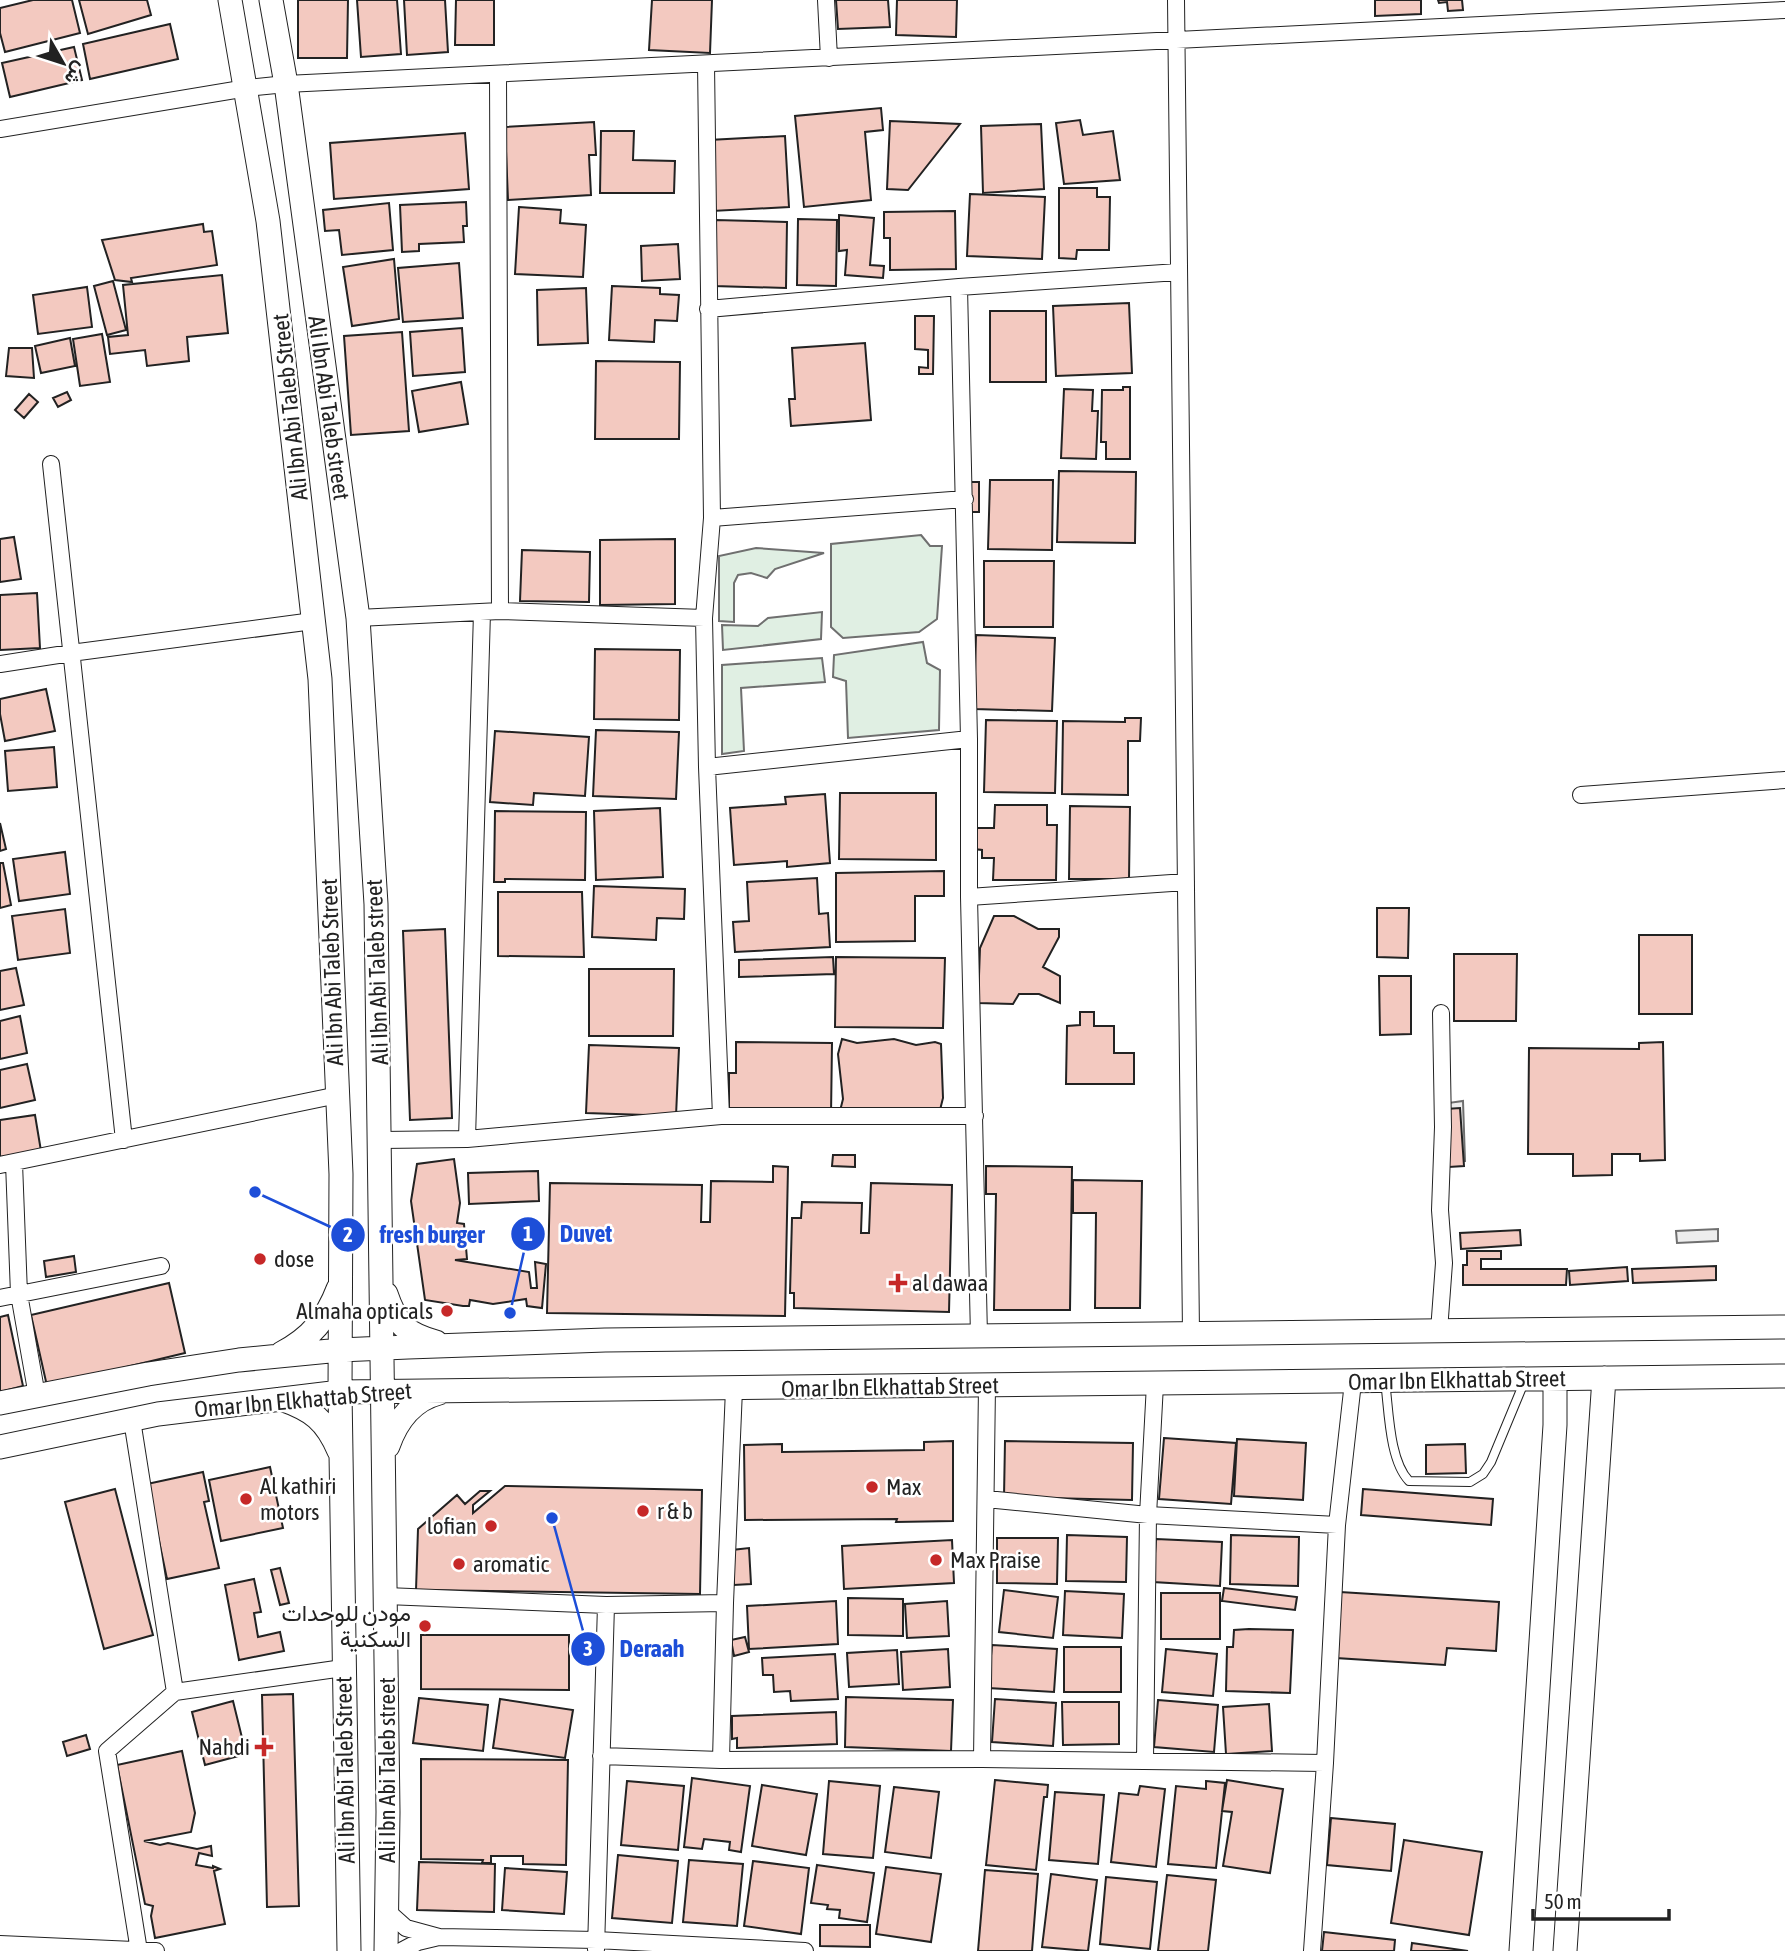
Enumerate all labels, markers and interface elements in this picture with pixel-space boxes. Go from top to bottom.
north arrow [28,28,98,98]
text: ش [60,57,92,90]
street label: Ali Ibn Abi Taleb Street [267,312,313,502]
street label: Ali Ibn Abi Taleb street [303,314,355,502]
street label: Ali Ibn Abi Taleb Street [316,878,348,1066]
street label: Ali Ibn Abi Taleb street [361,879,393,1065]
callout: Duvet [510,1211,626,1256]
callout: fresh burger [331,1212,499,1257]
text: Duvet [560,1220,612,1247]
text: fresh burger [378,1221,485,1248]
text: 1 [523,1221,533,1245]
text: 2 [343,1222,353,1246]
place label: dose [274,1246,314,1272]
marker: dose [252,1251,268,1267]
place label: al dawaa [912,1270,988,1296]
marker: al dawaa [890,1275,906,1291]
place label: Almaha opticals [296,1298,433,1324]
marker: Almaha opticals [439,1303,455,1319]
street label: Omar Ibn Elkhattab Street [1348,1365,1566,1395]
street label: Omar Ibn Elkhattab Street [781,1372,999,1402]
street label: Omar Ibn Elkhattab Street [193,1378,413,1422]
place label: Al kathiri motors [260,1473,336,1525]
place label: Max [886,1474,921,1500]
marker: Max [864,1479,880,1495]
marker: Al kathiri motors [238,1491,254,1507]
place label: r & b [657,1498,693,1524]
marker: r & b [635,1503,651,1519]
place label: lofian [427,1513,477,1539]
marker: lofian [483,1518,499,1534]
place label: Max Praise [950,1547,1041,1573]
place label: aromatic [473,1551,549,1577]
marker: Max Praise [928,1552,944,1568]
marker: aromatic [451,1556,467,1572]
place label: مودن للوحدات السكنية [282,1600,411,1652]
marker: مودن للوحدات السكنية [417,1618,433,1634]
callout: Deraah [570,1626,698,1671]
text: Deraah [620,1635,684,1662]
text: 3 [583,1636,593,1660]
street label: Ali Ibn Abi Taleb Street [330,1676,360,1864]
street label: Ali Ibn Abi Taleb street [374,1677,400,1863]
place label: Nahdi [198,1734,250,1760]
marker: Nahdi [256,1739,272,1755]
scale bar [1533,1878,1670,1922]
text: 50 m [1544,1889,1582,1913]

